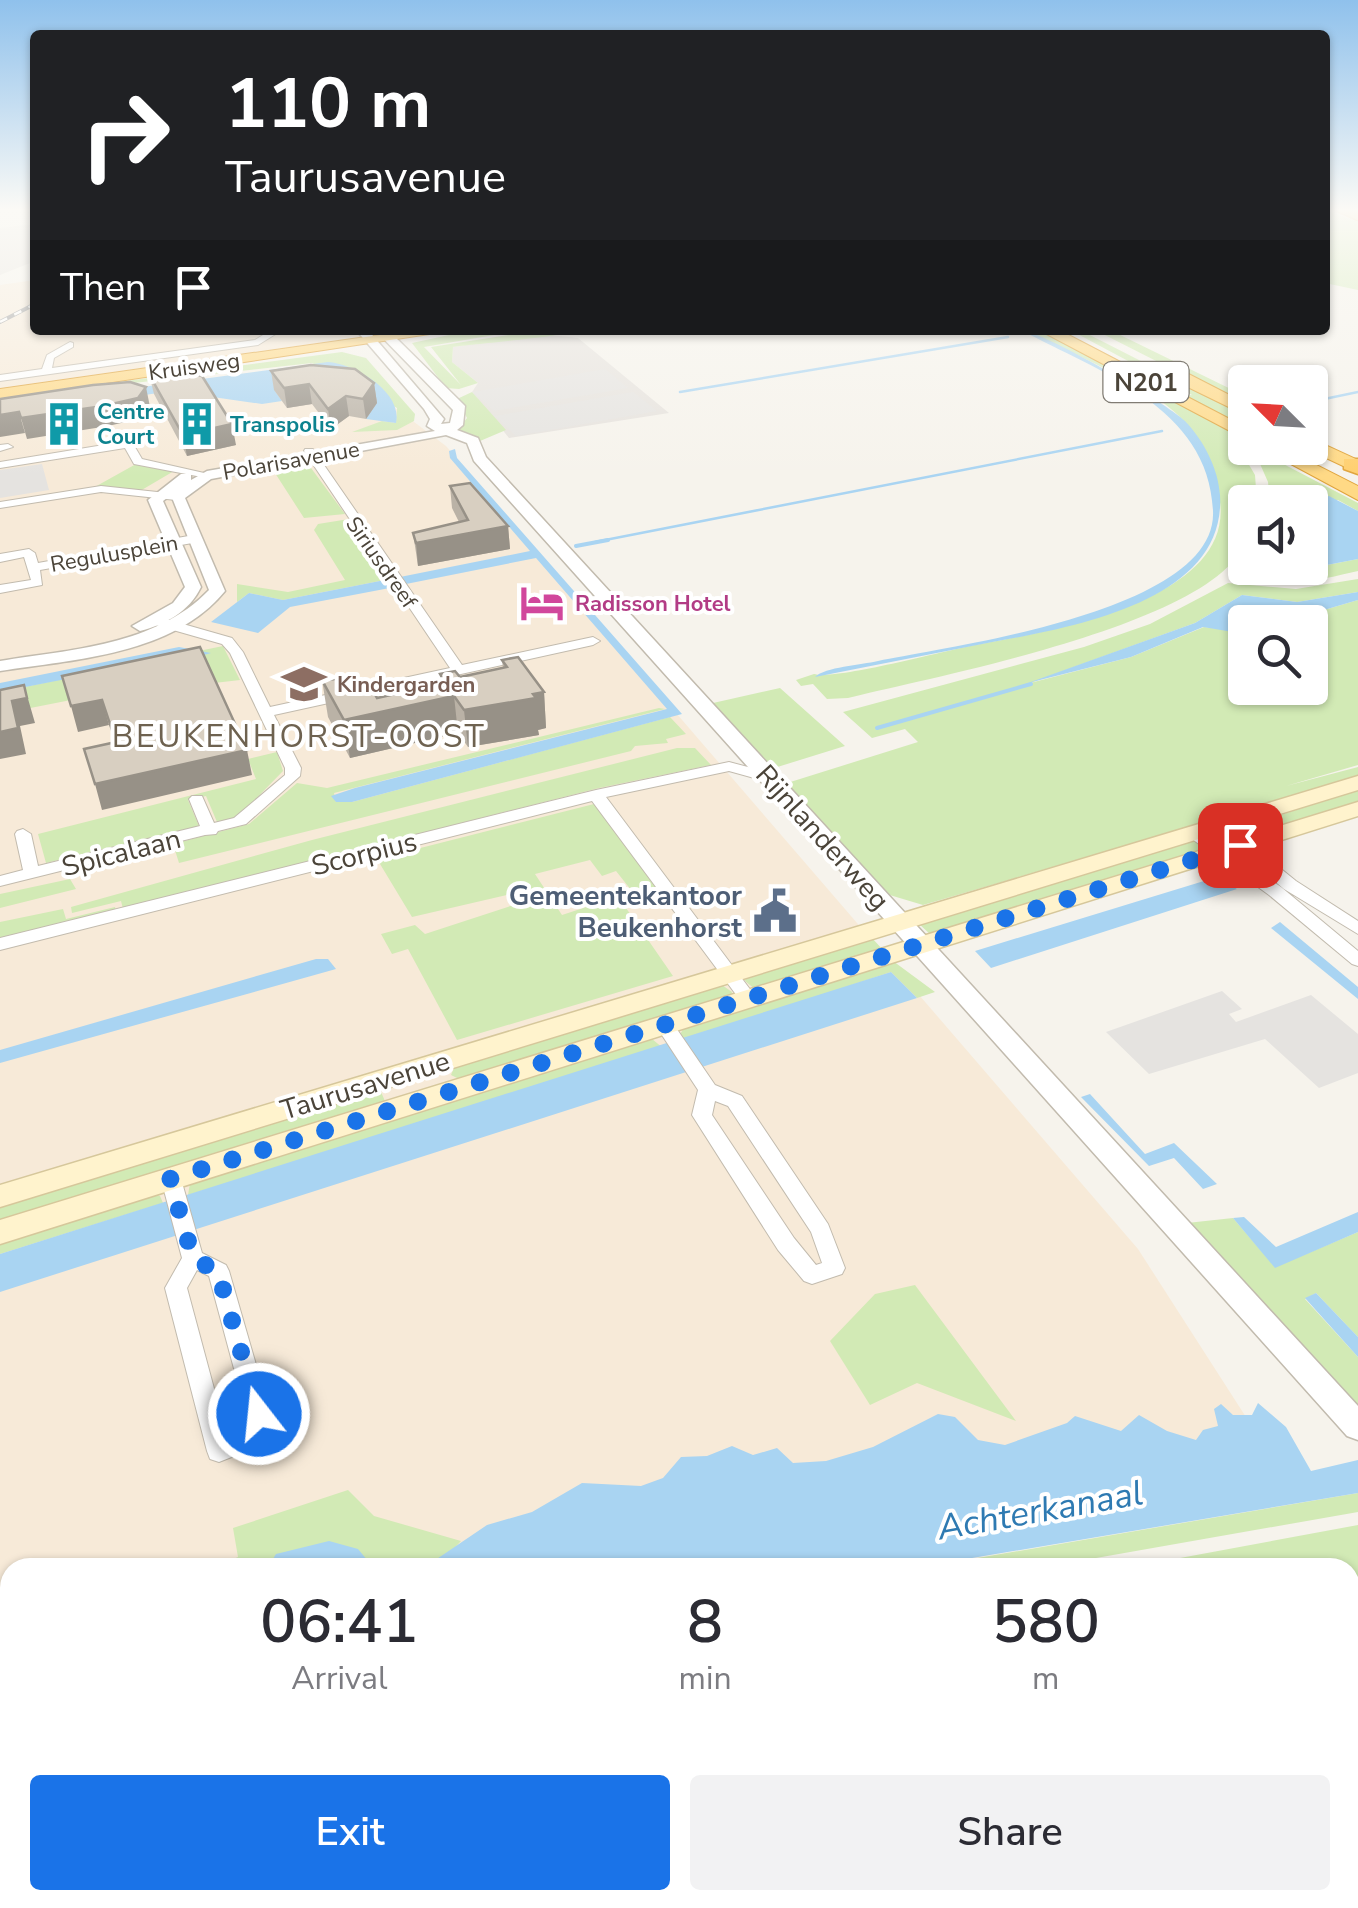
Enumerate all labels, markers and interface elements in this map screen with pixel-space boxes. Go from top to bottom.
text: 110 m [225,56,431,152]
icon: right [60,70,190,200]
text: Taurusavenue [225,147,506,208]
icon: arrive [166,260,221,315]
text: Then [60,262,146,313]
street label: Kruisweg [146,346,242,388]
road number: N201 [1104,362,1188,402]
north arrow [1228,365,1328,465]
map controls [1228,365,1328,705]
place label: Centre Court [97,397,165,452]
building icon: Centre Court [40,400,88,448]
building icon: Transpolis [173,400,221,448]
place label: Transpolis [230,410,335,440]
street label: Polarisavenue [220,434,362,488]
button: sound [1228,485,1328,585]
street label: Siriusdreef [339,511,424,615]
street label: Regulusplein [48,528,180,580]
hotel icon: Radisson Hotel [518,579,566,627]
place label: Radisson Hotel [575,589,731,619]
button: search [1228,605,1328,705]
school or university icon: Kindergarden [280,660,328,708]
place label: Kindergarden [337,670,475,700]
district label: BEUKENHORST-OOST [112,715,486,758]
street label: Rijnlanderweg [747,757,898,919]
pin [1198,803,1283,888]
icon: arrive [1213,818,1268,873]
street label: Spicalaan [58,820,185,886]
street label: Scorpius [307,823,421,885]
place label: Gemeentekantoor Beukenhorst [509,877,742,947]
public building icon: Gemeentekantoor Beukenhorst [751,887,799,935]
street label: Taurusavenue [276,1042,454,1130]
position arrow [207,1362,311,1466]
water label: Achterkanaal [933,1469,1147,1552]
text: 06:41 [260,1581,418,1663]
text: 8 [687,1581,723,1663]
text: 580 [992,1581,1100,1663]
text: Arrival [291,1657,387,1700]
text: min [679,1657,732,1700]
text: m [1032,1657,1060,1700]
button: Exit [30,1775,670,1890]
button: Share [690,1775,1330,1890]

